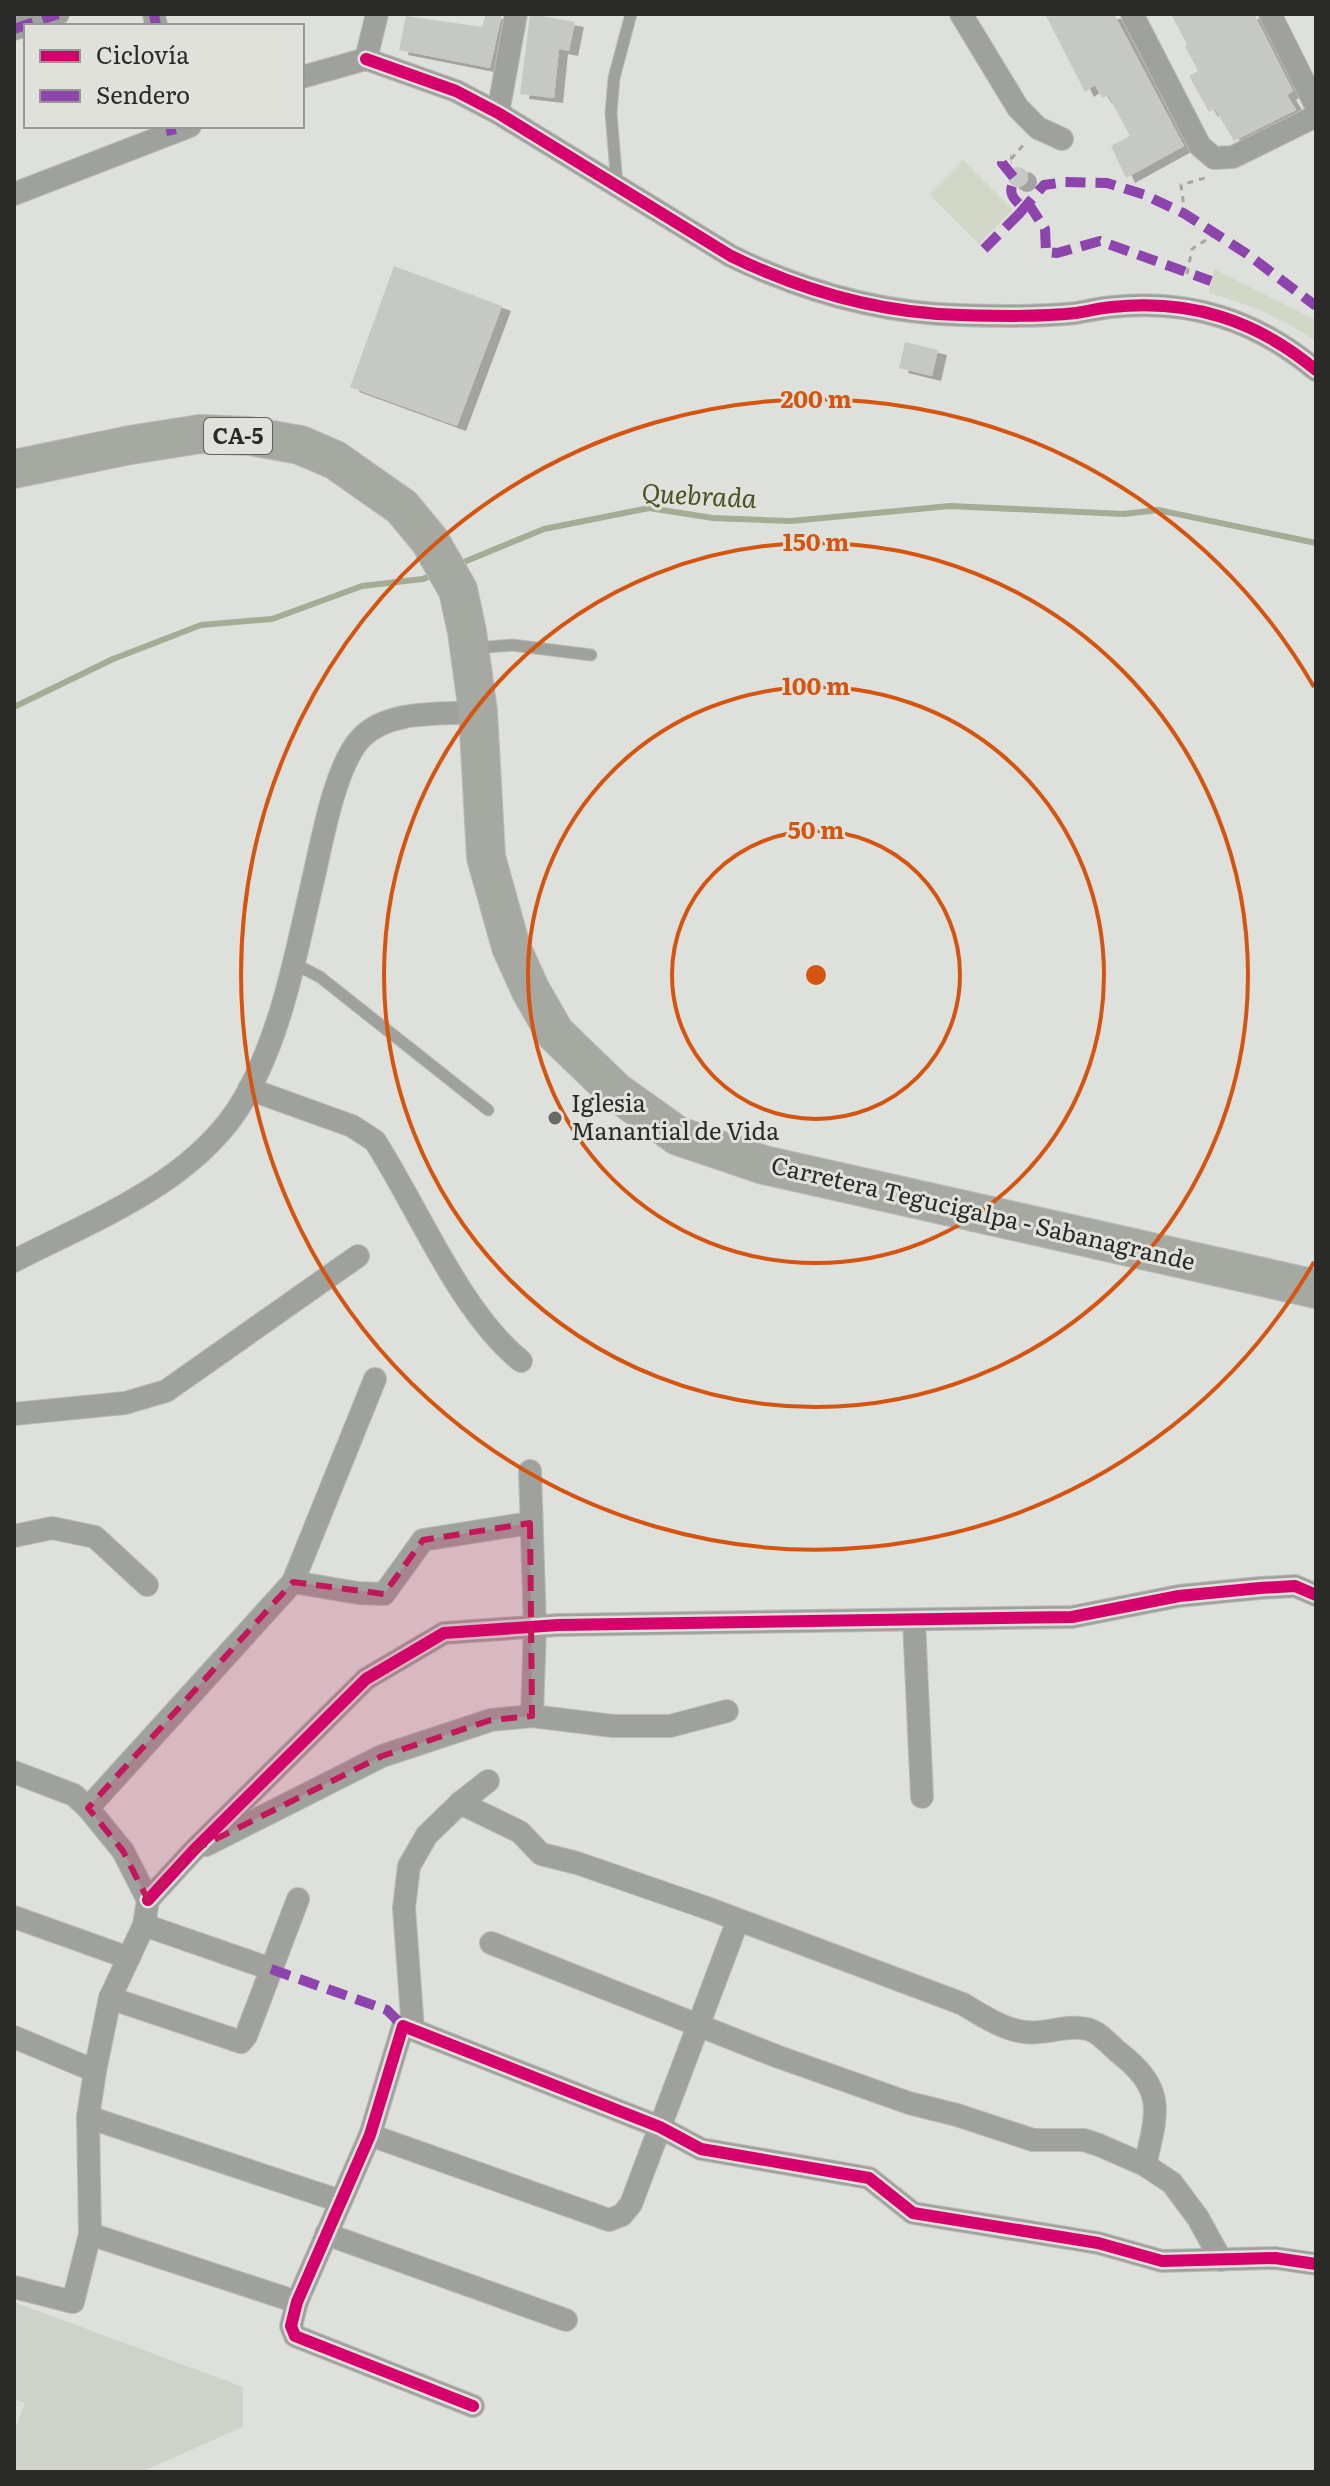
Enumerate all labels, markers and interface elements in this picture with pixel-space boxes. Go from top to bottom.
legend [24,24,304,128]
text: Ciclovía [96,36,189,71]
text: Sendero [96,76,190,111]
text: 200 m [780,380,852,415]
road number: CA-5 [204,418,272,454]
water label: Quebrada [641,471,758,516]
text: 150 m [783,523,849,558]
text: 100 m [782,667,850,702]
text: 50 m [788,811,844,846]
centre of rings [802,961,830,989]
place label: Iglesia Manantial de Vida [571,1084,779,1147]
marker: Iglesia Manantial de Vida [546,1109,564,1127]
street label: Carretera Tegucigalpa - Sabanagrande [768,1146,1199,1277]

